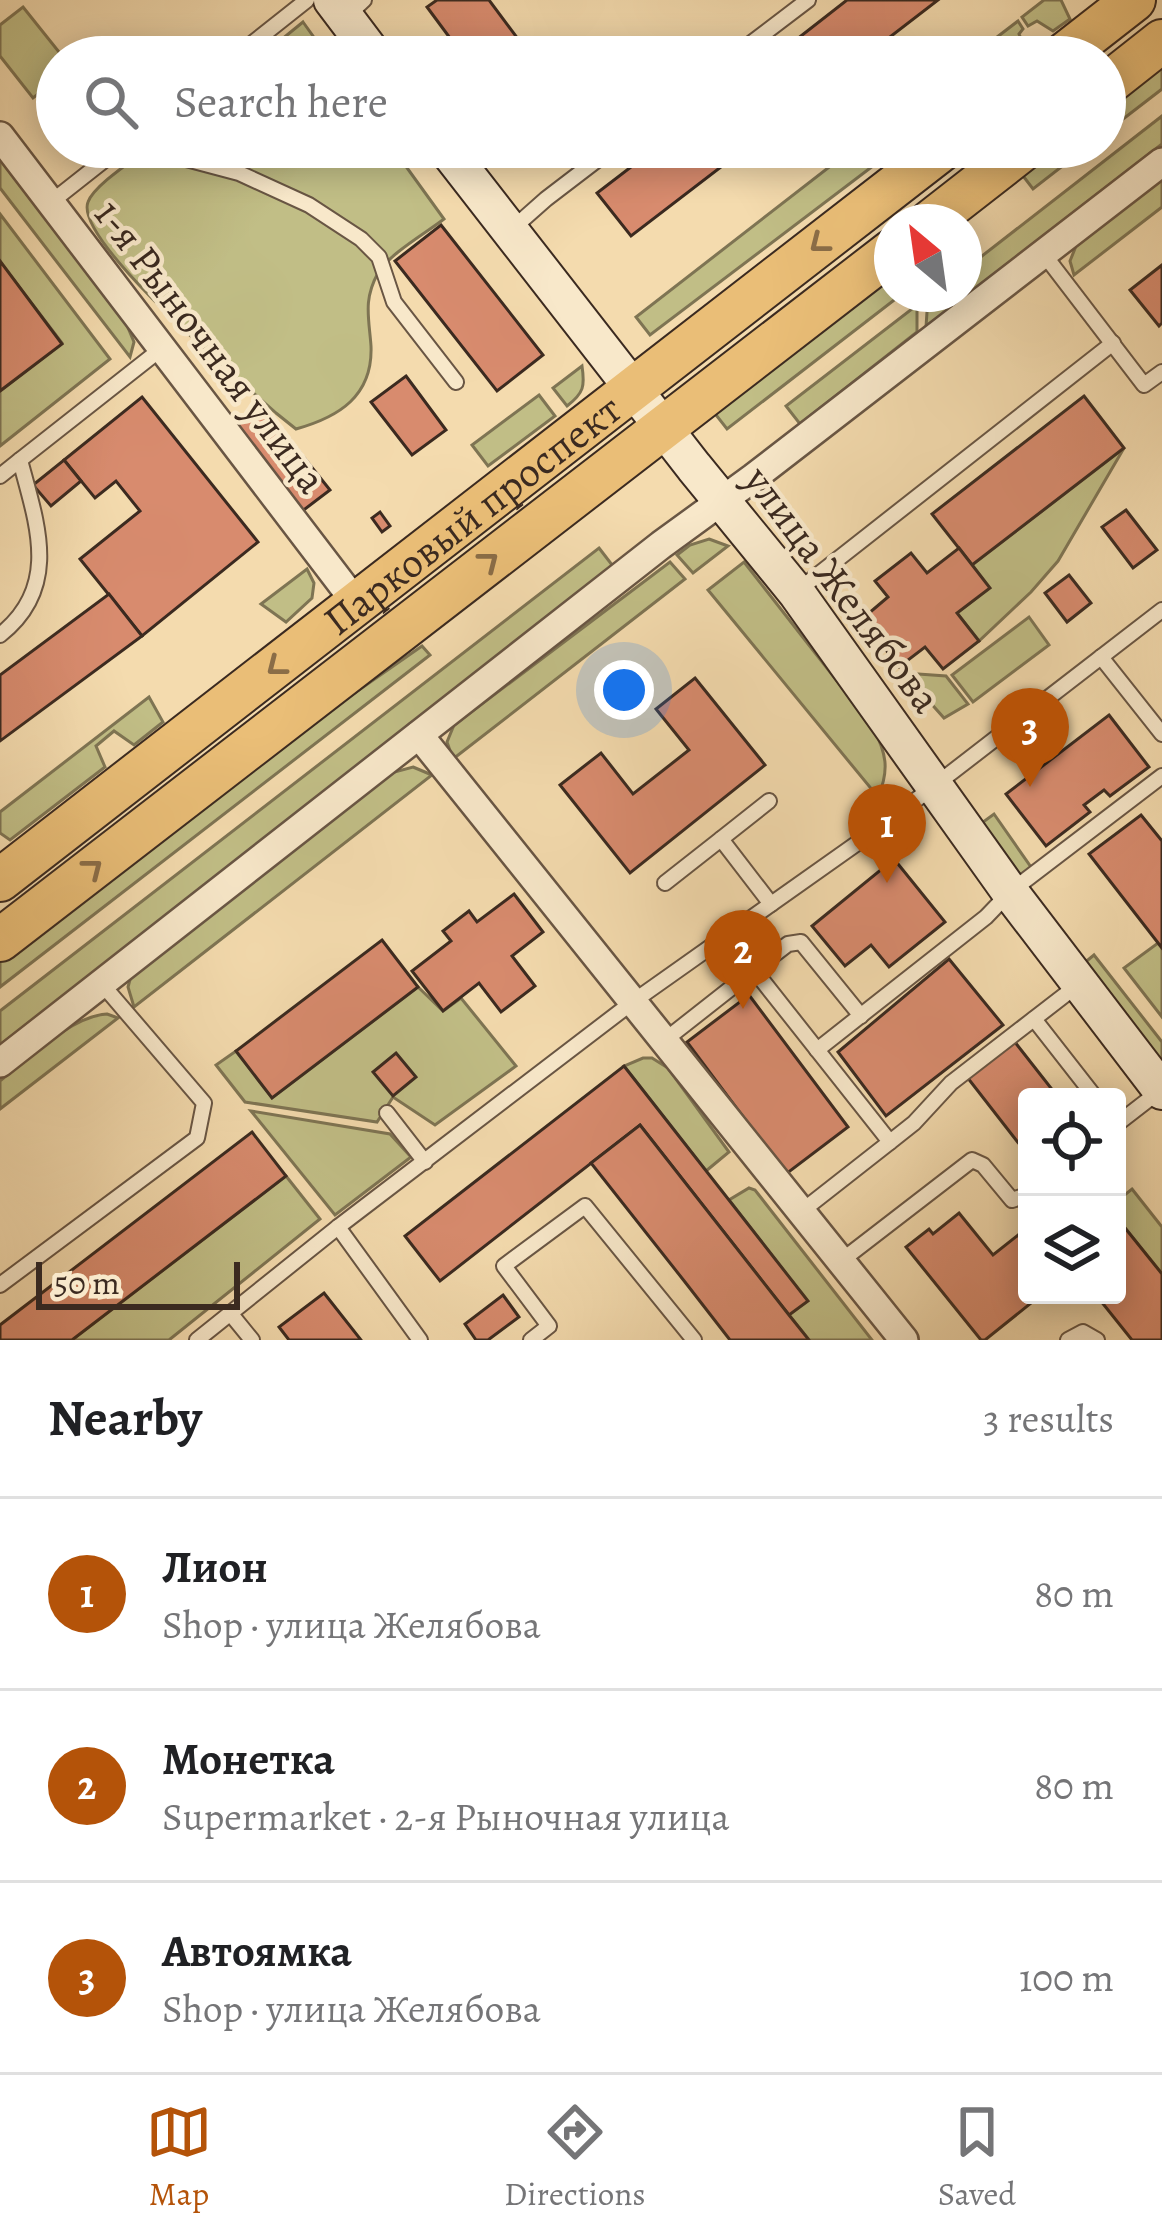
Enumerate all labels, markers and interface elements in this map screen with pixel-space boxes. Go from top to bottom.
search box [36,36,1126,168]
icon: search [78,69,144,135]
text: Search here [174,71,388,133]
street label: 1-я Рыночная улица [82,187,341,505]
north arrow [874,204,982,312]
one-way arrow [811,230,832,252]
street label: Парковый проспект [311,380,632,648]
street label: улица Желябова [731,453,955,725]
one-way arrow [476,554,498,576]
one-way arrow [268,652,289,674]
your location [594,660,654,720]
pin: 3 [991,688,1069,787]
pin: 1 [848,784,926,883]
one-way arrow [79,861,101,882]
pin: 2 [704,910,782,1009]
map controls [1018,1088,1126,1304]
button: locate [1018,1088,1126,1196]
button: layers [1018,1196,1126,1304]
scale bar [36,1256,240,1309]
text: 50 m [54,1260,120,1305]
text: Nearby [48,1383,202,1453]
text: 3 results [983,1392,1114,1445]
text: Лион [162,1536,268,1598]
text: 1 [80,1567,94,1620]
text: 80 m [1034,1567,1114,1620]
text: Shop · улица Желябова [162,1598,541,1651]
text: Монетка [162,1728,335,1790]
text: 2 [78,1759,96,1812]
text: 80 m [1034,1759,1114,1812]
text: Supermarket · 2-я Рыночная улица [162,1790,729,1843]
text: Автоямка [162,1920,352,1982]
text: 3 [79,1951,95,2004]
text: 100 m [1019,1951,1114,2004]
text: Shop · улица Желябова [162,1982,541,2035]
tab: Map [146,2099,212,2216]
tab: Directions [504,2099,646,2216]
tab: Saved [938,2099,1016,2216]

